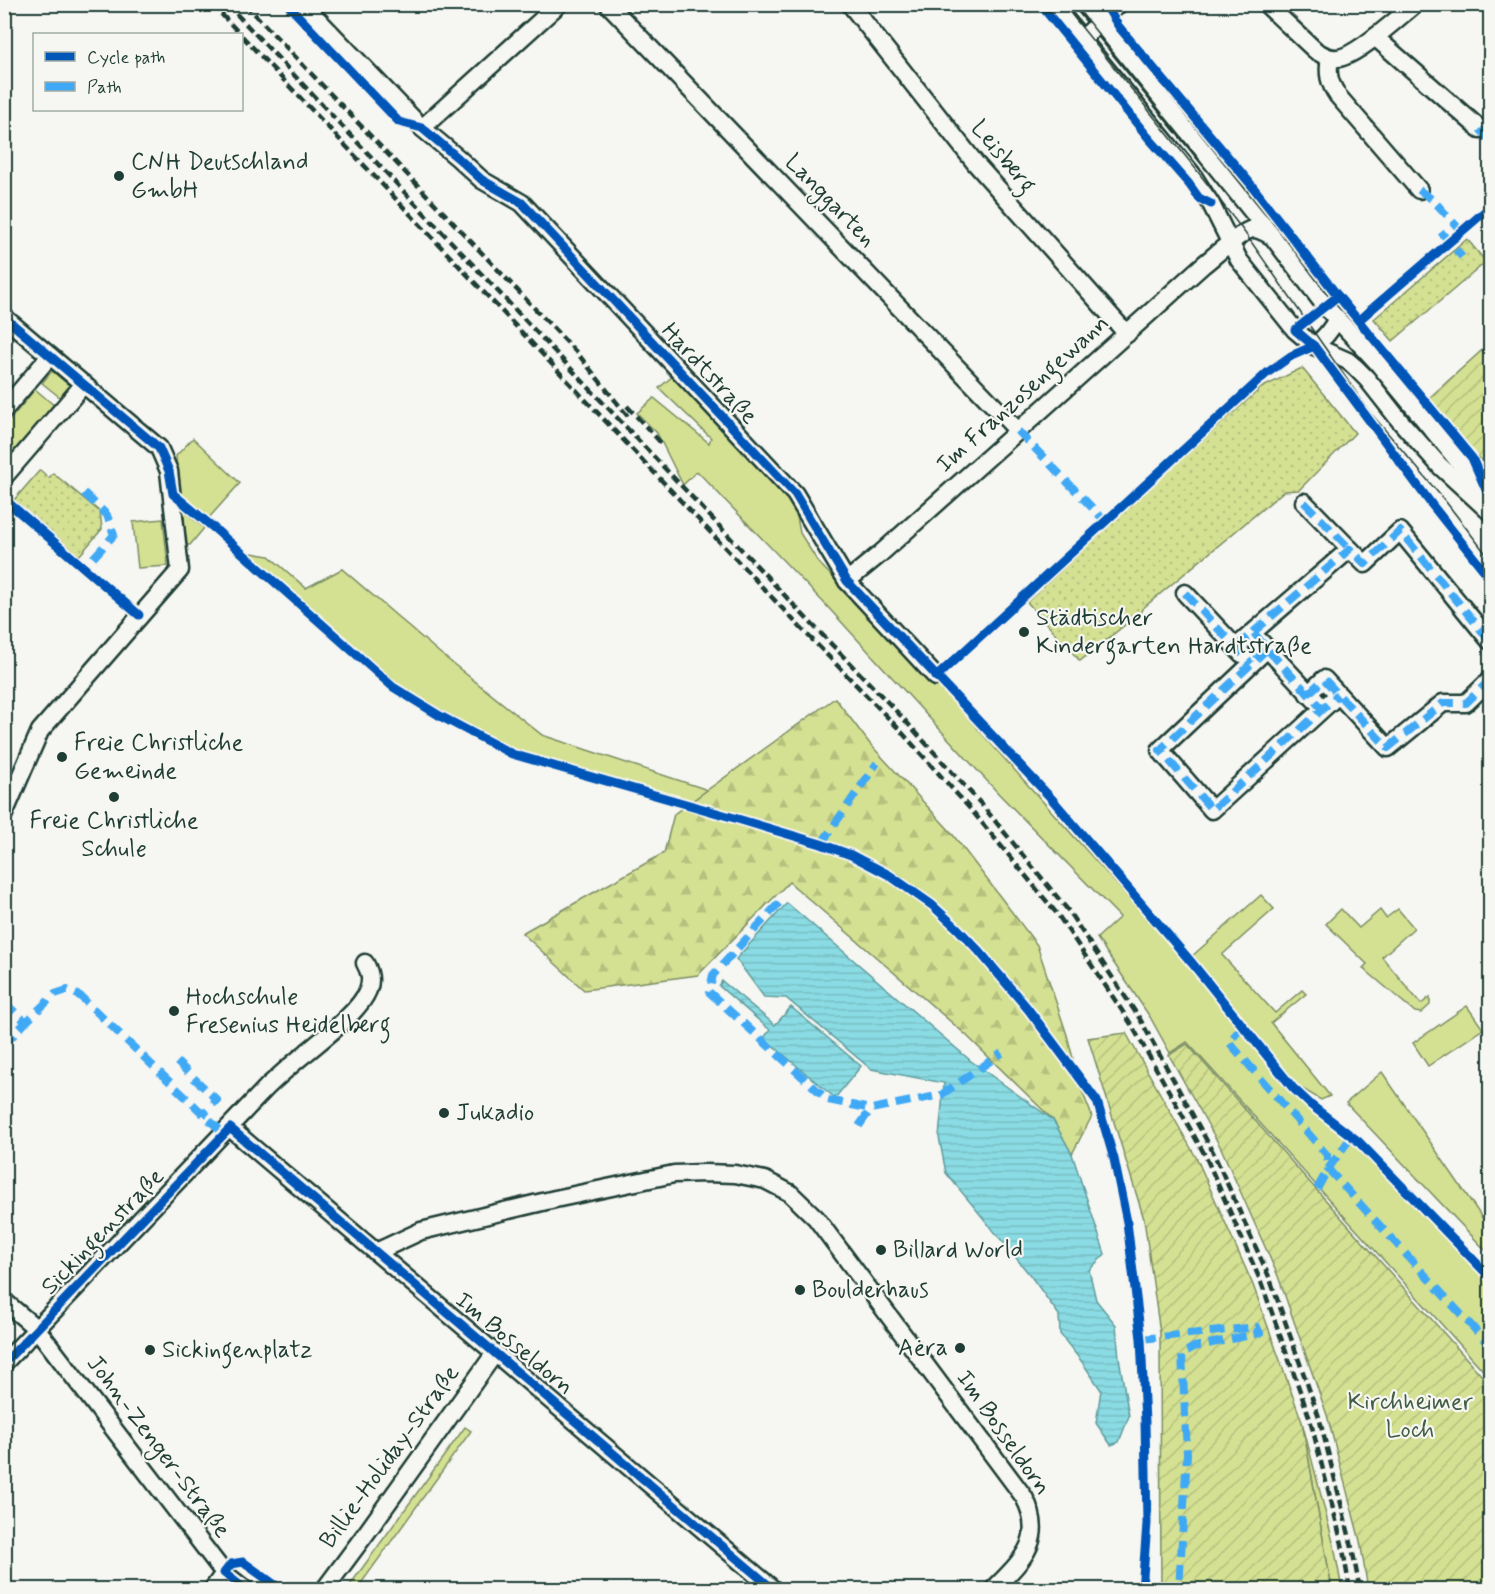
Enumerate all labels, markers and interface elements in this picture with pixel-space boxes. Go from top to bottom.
legend [33,33,243,111]
text: Cycle path [87,46,165,70]
text: Path [87,76,122,100]
street label: Leisberg [961,114,1043,202]
place label: CNH Deutschland GmbH [131,147,309,206]
street label: Langgarten [776,148,882,256]
marker: CNH Deutschland GmbH [112,169,126,183]
street label: Im Franzosengewann [930,308,1118,482]
street label: Hardtstraße [654,317,764,432]
place label: Städtischer Kindergarten Hardtstraße [1036,603,1312,665]
marker: Städtischer Kindergarten Hardtstraße [1017,625,1031,639]
place label: Freie Christliche Gemeinde [74,728,243,787]
marker: Freie Christliche Gemeinde [55,750,69,764]
marker: Freie Christliche Schule [107,790,121,804]
place label: Freie Christliche Schule [29,806,199,865]
place label: Hochschule Fresenius Heidelberg [186,982,391,1044]
marker: Hochschule Fresenius Heidelberg [167,1004,181,1018]
place label: Jukadio [456,1098,534,1129]
marker: Jukadio [437,1106,451,1120]
street label: Sickingenstraße [35,1162,174,1304]
place label: Billard World [893,1235,1023,1266]
marker: Billard World [874,1243,888,1257]
place label: Boulderhaus [812,1275,929,1306]
marker: Boulderhaus [793,1283,807,1297]
street label: Im Bosseldorn [448,1285,580,1403]
place label: Aėra [898,1333,948,1364]
place label: Sickingenplatz [162,1335,313,1369]
marker: Aėra [953,1341,967,1355]
marker: Sickingenplatz [143,1343,157,1357]
street label: John-Zenger-Straße [77,1349,237,1546]
street label: Billie-Holiday-Straße [313,1359,467,1555]
street label: Im Bosseldorn [949,1364,1057,1502]
park label: Kirchheimer Loch [1347,1387,1473,1446]

